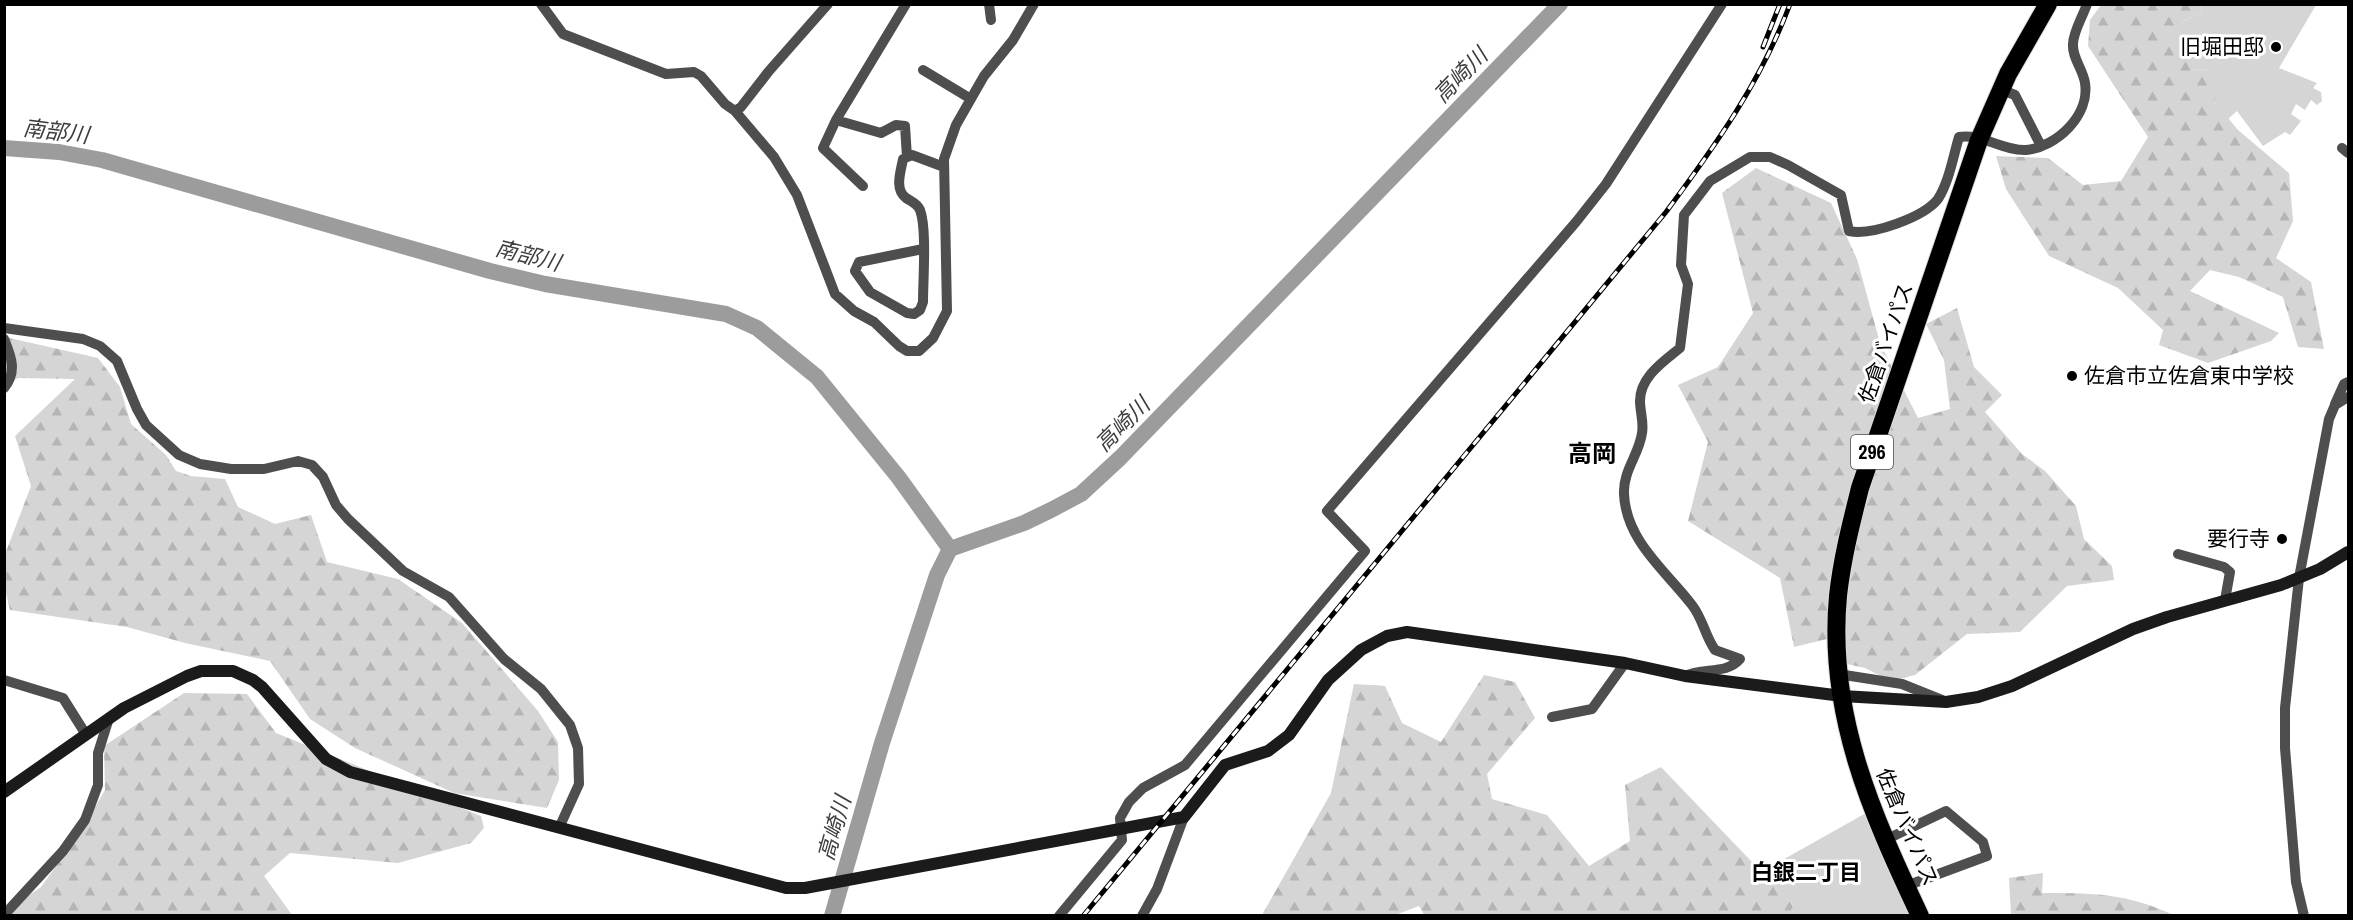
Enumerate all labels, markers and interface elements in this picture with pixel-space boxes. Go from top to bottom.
place label: 旧堀田邸 [2180,32,2264,61]
water label: 高崎川 [1426,39,1495,109]
marker: 旧堀田邸 [2269,40,2283,54]
water label: 南部川 [21,112,93,150]
water label: 南部川 [492,232,566,278]
street label: 佐倉バイパス [1851,279,1920,407]
place label: 佐倉市立佐倉東中学校 [2084,361,2294,390]
marker: 佐倉市立佐倉東中学校 [2065,369,2079,383]
water label: 高崎川 [1088,389,1157,458]
road number: 296 [1851,435,1893,469]
district label: 高岡 [1568,437,1616,469]
place label: 要行寺 [2207,524,2270,553]
marker: 要行寺 [2275,532,2289,546]
street label: 佐倉バイパス [1870,763,1945,890]
water label: 高崎川 [810,790,858,864]
district label: 白銀二丁目 [1751,857,1861,887]

